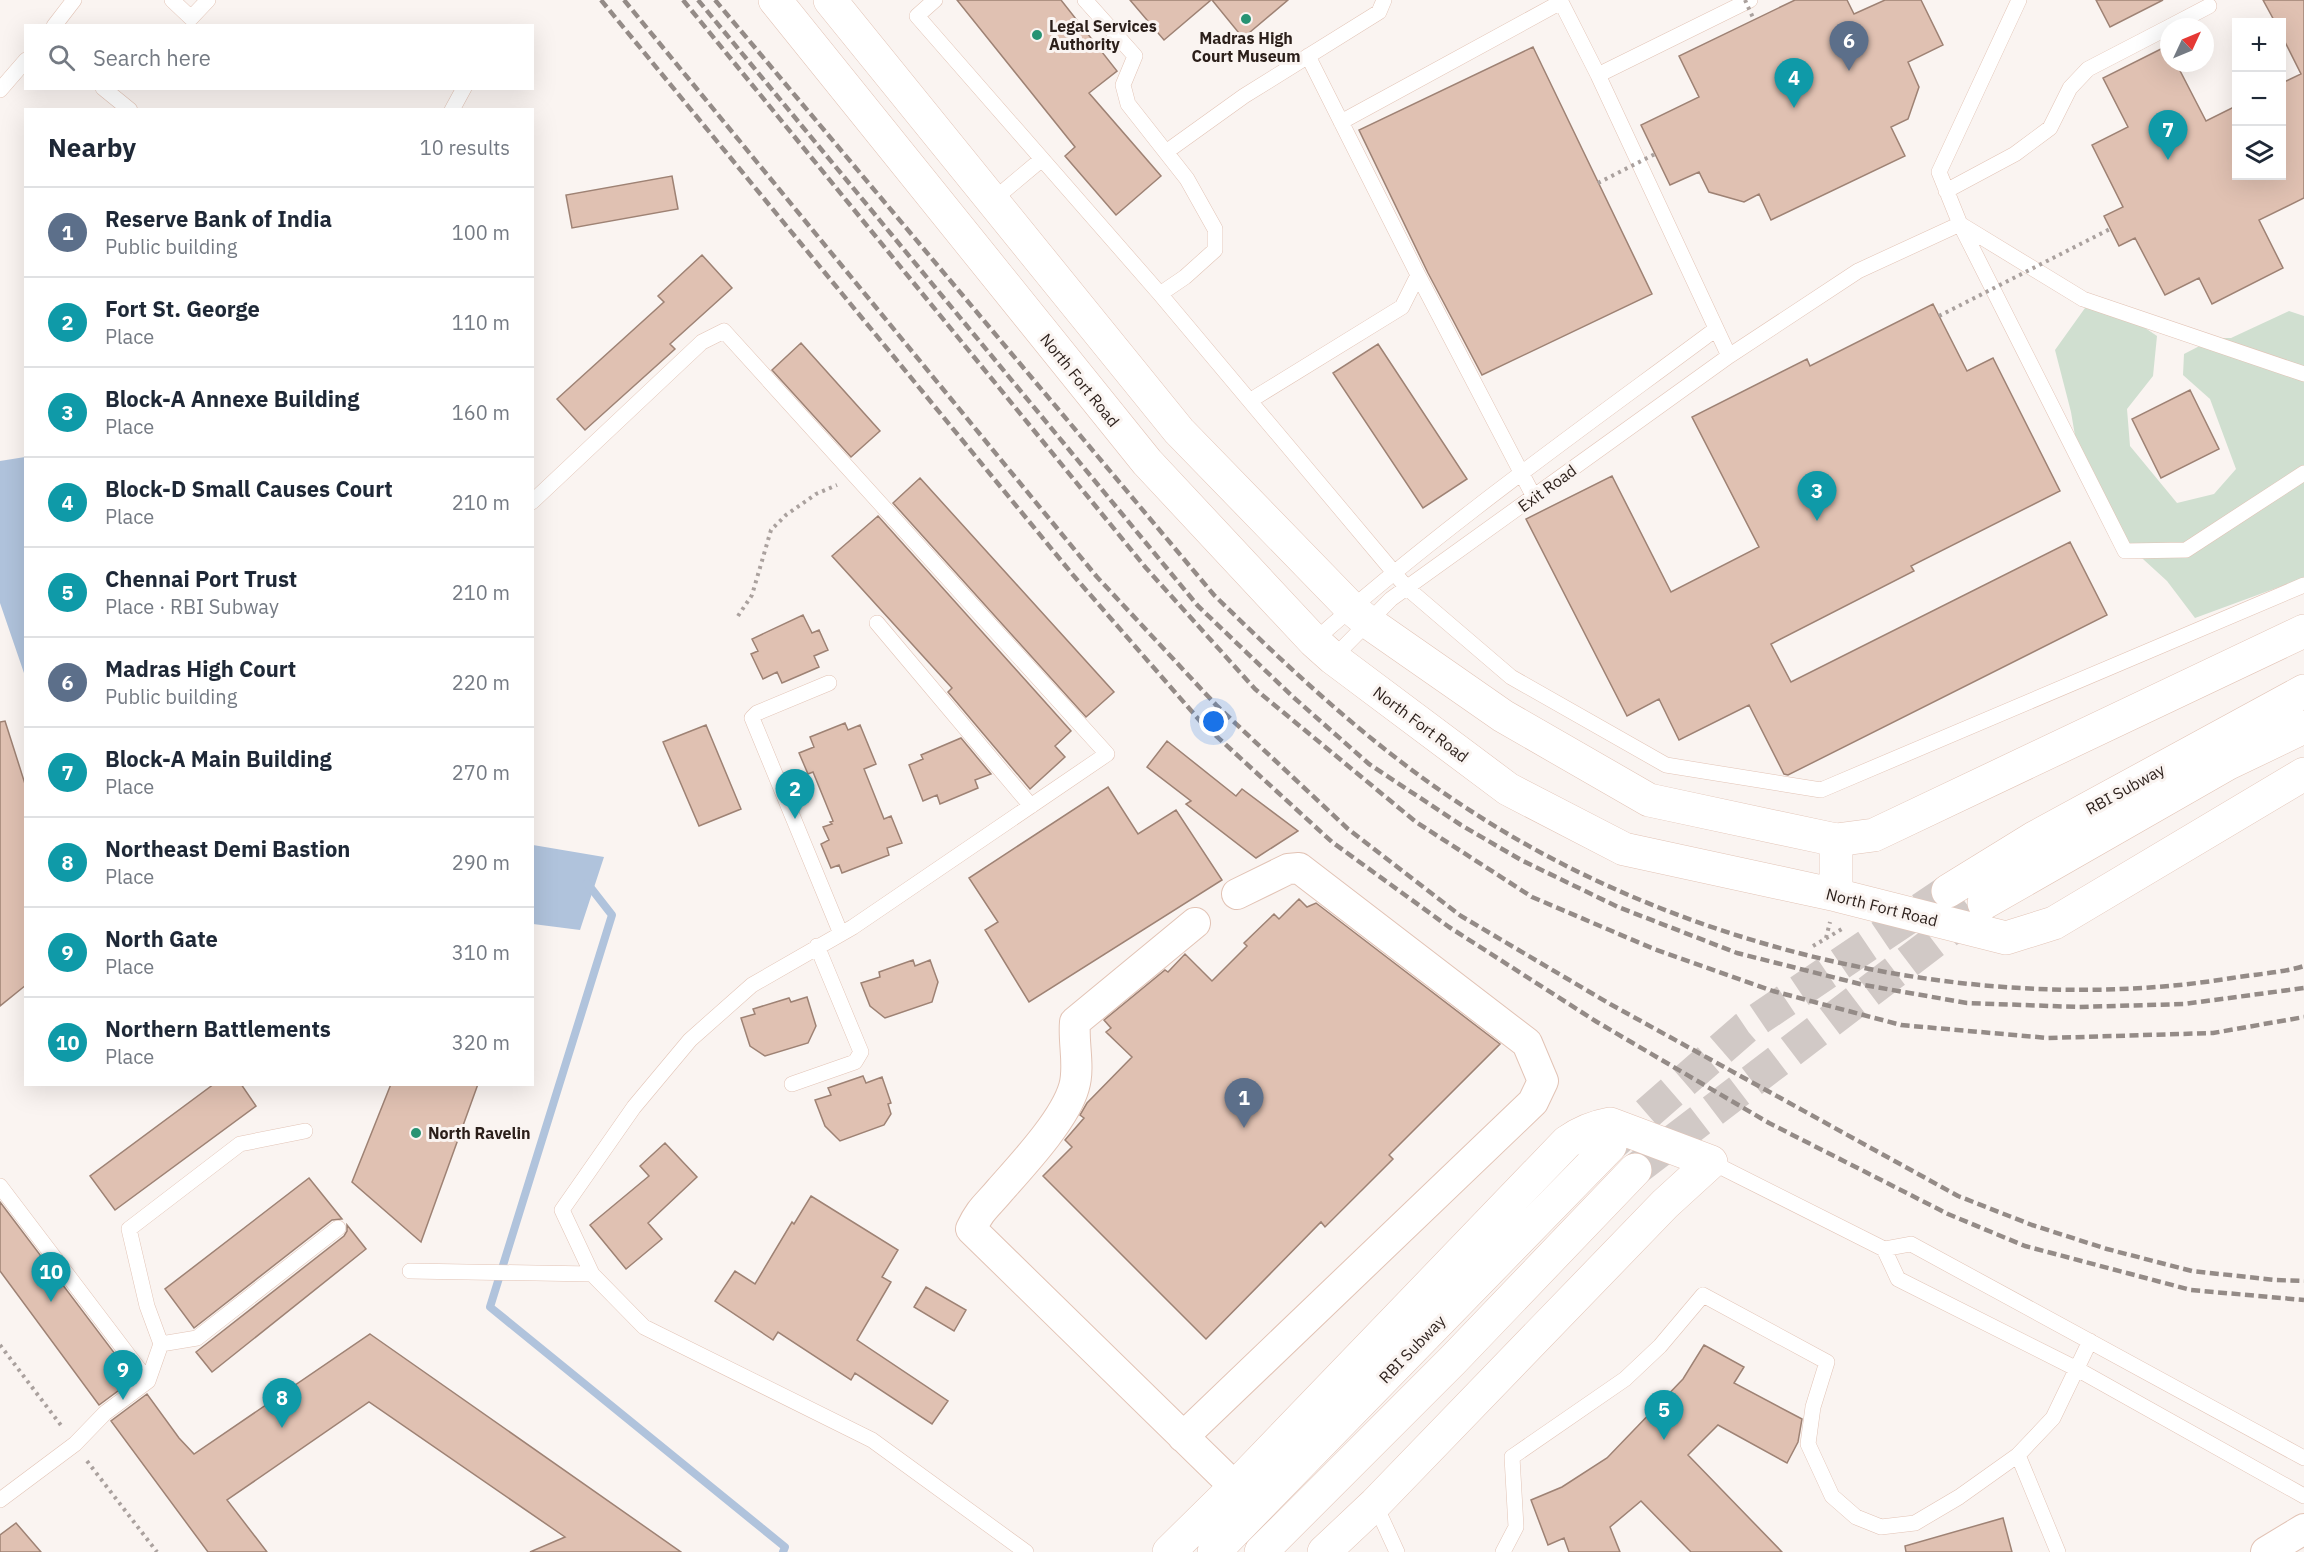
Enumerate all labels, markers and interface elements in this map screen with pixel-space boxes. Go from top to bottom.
marker: Madras High Court Museum [1239,12,1253,26]
place label: Legal Services Authority [1049,16,1157,54]
north arrow [2160,18,2214,72]
map controls [2232,18,2286,180]
button: + [2232,18,2286,72]
pin: 6 [1830,22,1868,71]
search box [24,24,534,90]
marker: Legal Services Authority [1030,28,1044,42]
place label: Madras High Court Museum [1192,28,1300,66]
icon: search [45,41,78,74]
text: Search here [93,43,211,72]
pin: 4 [1774,58,1814,108]
button: − [2232,72,2286,126]
pin: 7 [2148,110,2188,160]
button: layers [2232,126,2286,180]
text: Nearby [48,130,136,164]
text: 10 results [420,134,510,161]
text: Reserve Bank of India [105,204,332,233]
text: 1 [62,219,74,246]
text: 100 m [452,219,510,246]
text: Public building [105,233,237,260]
text: Fort St. George [105,294,260,323]
text: 2 [62,309,74,336]
text: 110 m [452,309,510,336]
text: Place [105,323,154,350]
street label: North Fort Road [1036,329,1124,431]
text: Block-A Annexe Building [105,384,359,413]
text: 3 [62,399,74,426]
text: 160 m [452,399,510,426]
text: Place [105,413,154,440]
street label: Exit Road [1514,460,1580,516]
pin: 3 [1798,472,1836,521]
text: Block-D Small Causes Court [105,474,393,503]
text: 4 [62,489,74,516]
text: 210 m [452,489,510,516]
text: Place [105,503,154,530]
text: Chennai Port Trust [105,564,297,593]
text: 5 [62,579,74,606]
text: 210 m [452,579,510,606]
text: Place · RBI Subway [105,593,279,620]
text: Madras High Court [105,654,296,683]
text: 6 [62,669,74,696]
text: 220 m [452,669,510,696]
street label: North Fort Road [1369,682,1473,766]
text: Public building [105,683,237,710]
your location [1199,707,1228,736]
text: Block-A Main Building [105,744,332,773]
text: 7 [62,759,74,786]
text: 270 m [452,759,510,786]
street label: RBI Subway [2082,759,2168,819]
pin: 2 [776,770,814,819]
text: Place [105,773,154,800]
text: Northeast Demi Bastion [105,834,350,863]
text: 8 [62,849,74,876]
text: 290 m [452,849,510,876]
text: Place [105,863,154,890]
street label: North Fort Road [1824,883,1940,931]
text: North Gate [105,924,218,953]
text: 9 [62,939,74,966]
text: 310 m [452,939,510,966]
text: Place [105,953,154,980]
text: Northern Battlements [105,1014,331,1043]
text: 10 [56,1029,80,1056]
text: 320 m [452,1029,510,1056]
text: Place [105,1043,154,1070]
pin: 1 [1224,1078,1264,1128]
place label: North Ravelin [428,1123,531,1143]
marker: North Ravelin [409,1126,423,1140]
pin: 10 [32,1252,70,1302]
street label: RBI Subway [1375,1311,1449,1387]
pin: 9 [104,1350,142,1400]
pin: 8 [262,1378,302,1428]
pin: 5 [1644,1390,1684,1440]

